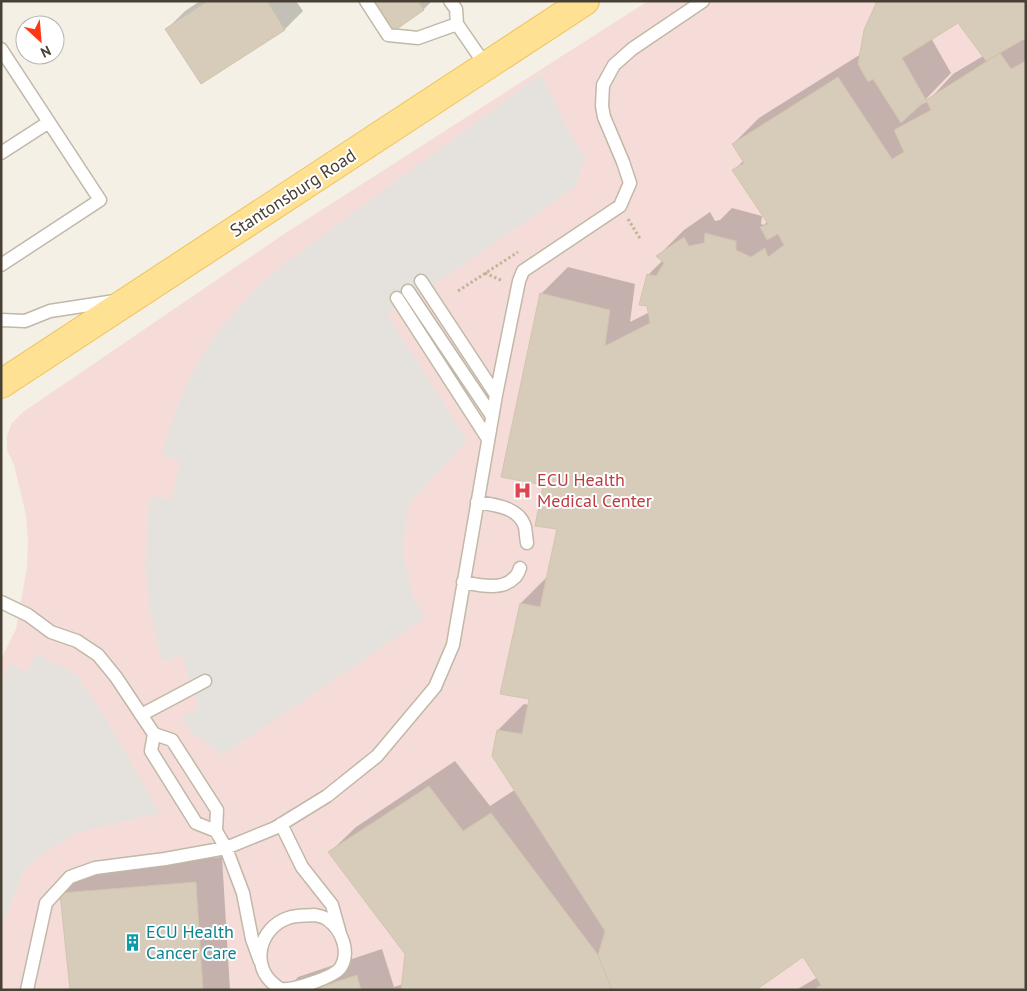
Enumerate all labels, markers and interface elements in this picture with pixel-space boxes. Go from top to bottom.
north arrow [15,15,65,65]
text: N [38,42,54,62]
street label: Stantonsburg Road [225,143,360,242]
place label: ECU Health Medical Center [537,468,652,512]
hospital icon: ECU Health Medical Center [513,480,533,500]
place label: ECU Health Cancer Care [146,920,237,964]
building icon: ECU Health Cancer Care [122,932,142,952]

